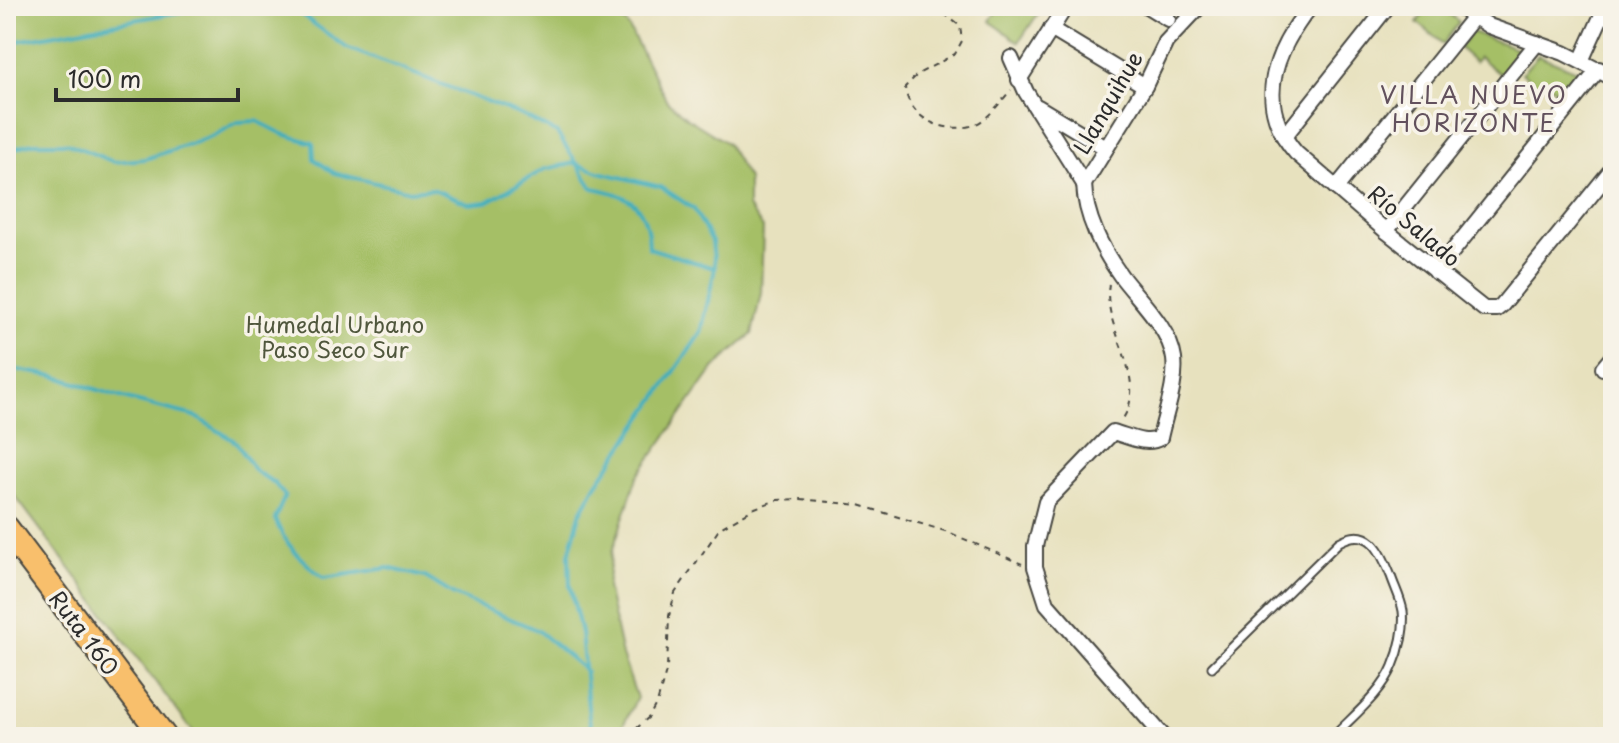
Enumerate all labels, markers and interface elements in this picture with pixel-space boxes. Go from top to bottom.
street label: Llanquihue [1064,44,1150,160]
scale bar [56,52,238,102]
text: 100 m [68,60,141,96]
district label: VILLA NUEVO HORIZONTE [1380,76,1568,140]
street label: Río Salado [1361,176,1469,274]
park label: Humedal Urbano Paso Seco Sur [246,307,424,365]
street label: Ruta 160 [42,583,128,681]

